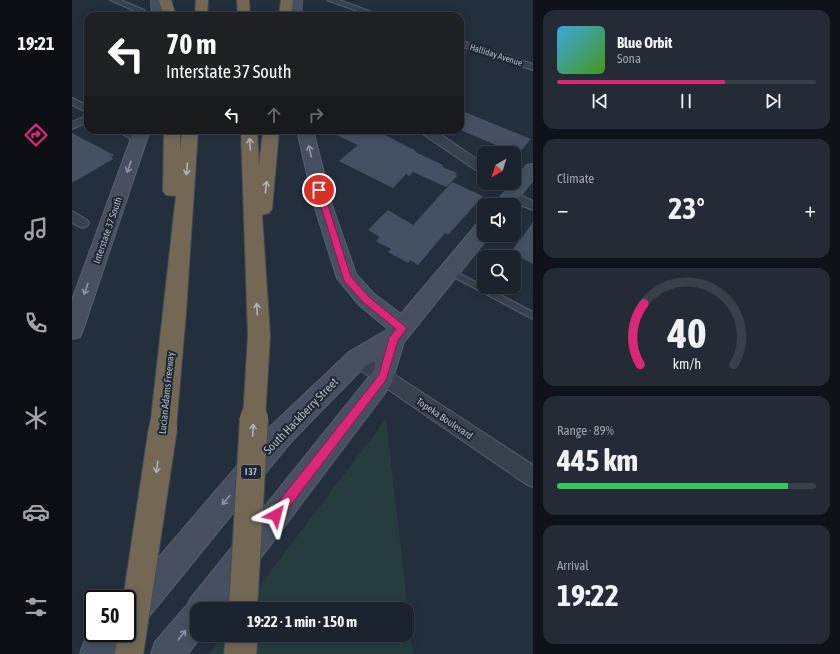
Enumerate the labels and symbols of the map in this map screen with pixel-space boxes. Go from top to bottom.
street label: Halliday Avenue [469,42,523,68]
one-way arrow [246,138,253,151]
one-way arrow [306,145,314,158]
north arrow [477,146,521,190]
one-way arrow [125,160,133,172]
one-way arrow [183,162,190,175]
pin [302,173,336,207]
one-way arrow [262,181,269,194]
street label: Interstate 37 South [91,195,124,265]
one-way arrow [82,283,89,296]
one-way arrow [254,303,261,316]
street label: Lucian Adams Freeway [157,352,176,435]
street label: South Hackberry Street [261,374,341,457]
street label: Topeka Boulevard [414,395,475,442]
one-way arrow [250,424,257,437]
one-way arrow [153,460,161,473]
road number: I 37 [241,465,261,479]
one-way arrow [221,494,230,505]
position arrow [255,494,297,536]
speed limit sign: 50 [84,590,136,642]
one-way arrow [178,630,187,641]

